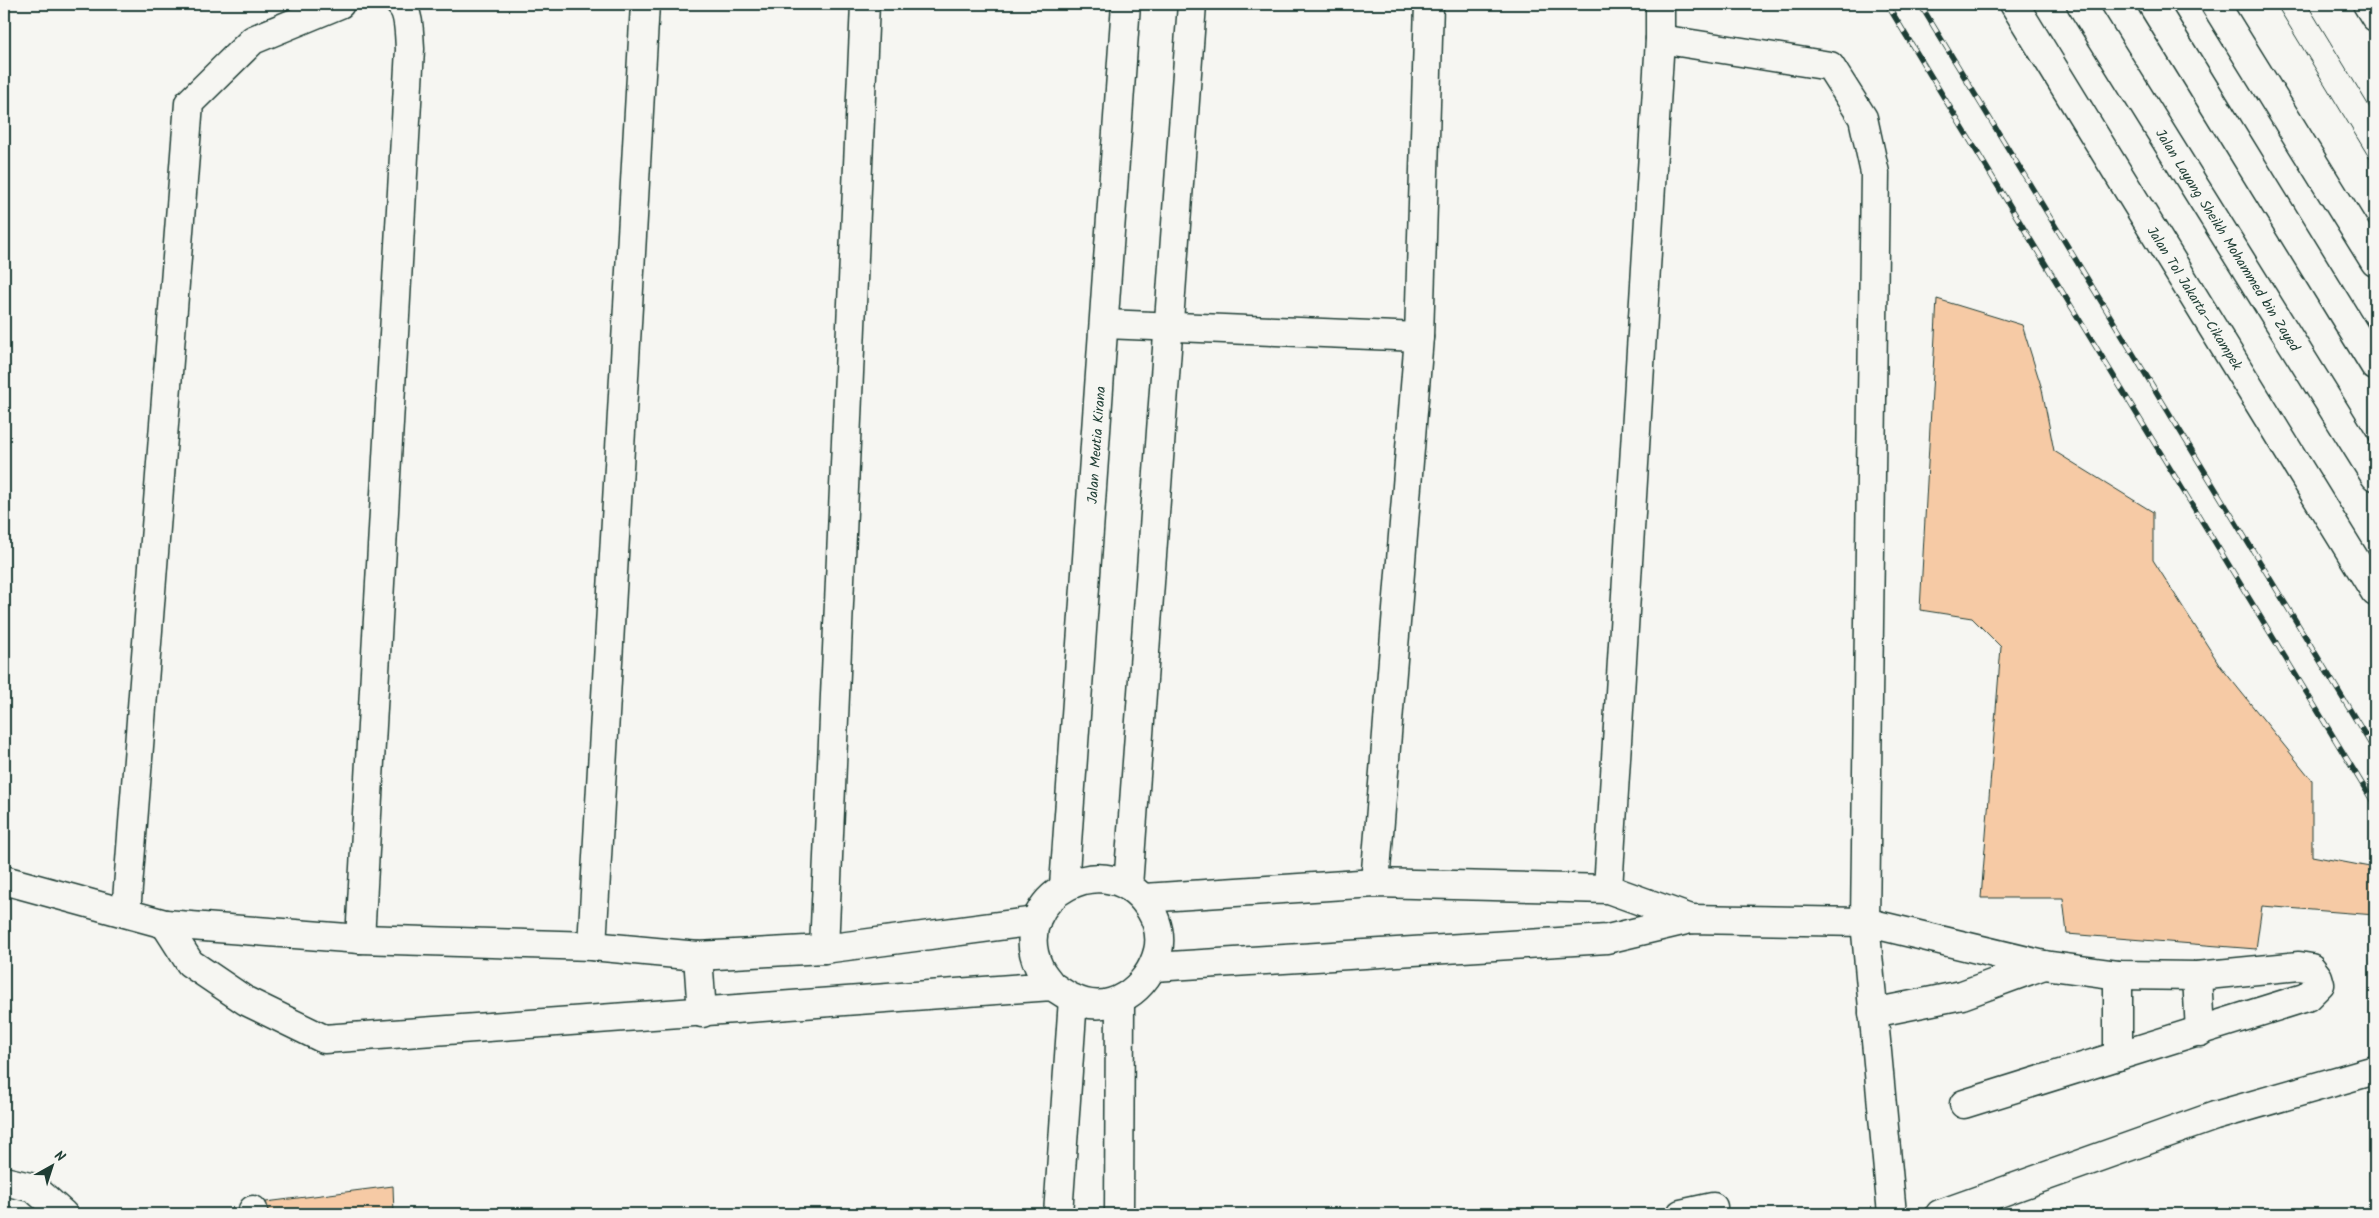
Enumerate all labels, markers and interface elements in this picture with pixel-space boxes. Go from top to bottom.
street label: Jalan Layang Sheikh Mohammed bin Zayed [2149,125,2306,357]
street label: Jalan Tol Jakarta–Cikampek [2141,222,2248,375]
street label: Jalan Meutia Kirana [1082,385,1112,505]
north arrow [28,1140,78,1190]
text: N [49,1145,70,1168]

